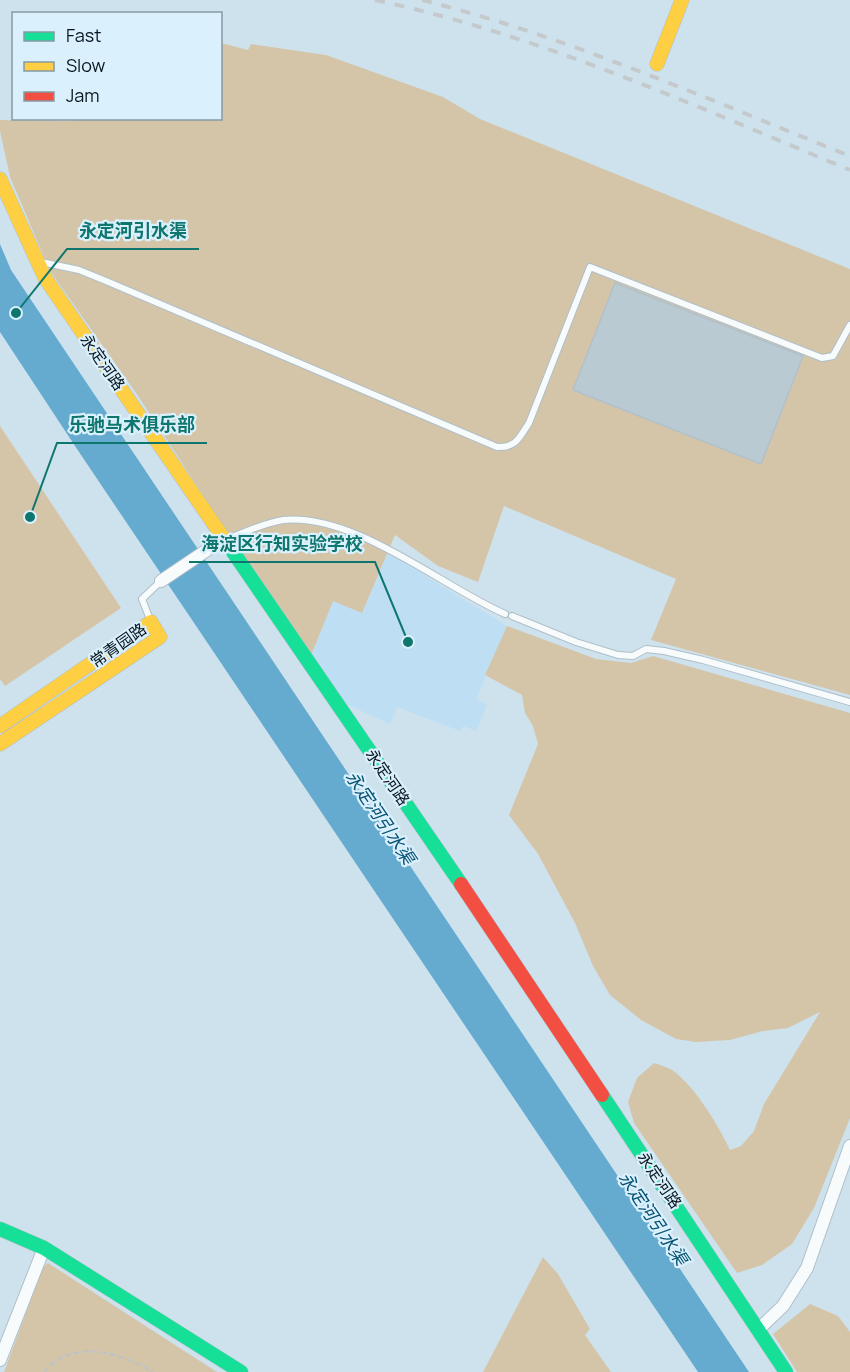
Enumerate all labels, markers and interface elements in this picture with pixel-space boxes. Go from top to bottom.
legend [12,12,222,120]
text: Fast [66,23,101,47]
text: Slow [66,53,106,77]
text: Jam [66,83,100,107]
callout: 永定河引水渠 [67,213,199,249]
text: 永定河引水渠 [79,218,187,242]
street label: 永定河路 [76,329,130,395]
callout: 乐驰马术俱乐部 [57,407,207,443]
text: 乐驰马术俱乐部 [69,412,195,436]
callout: 海淀区行知实验学校 [189,526,375,562]
text: 海淀区行知实验学校 [201,531,363,555]
street label: 常青园路 [85,618,151,672]
street label: 永定河路 [361,744,415,810]
water label: 永定河引水渠 [341,766,423,871]
street label: 永定河路 [633,1147,687,1213]
water label: 永定河引水渠 [614,1167,696,1272]

